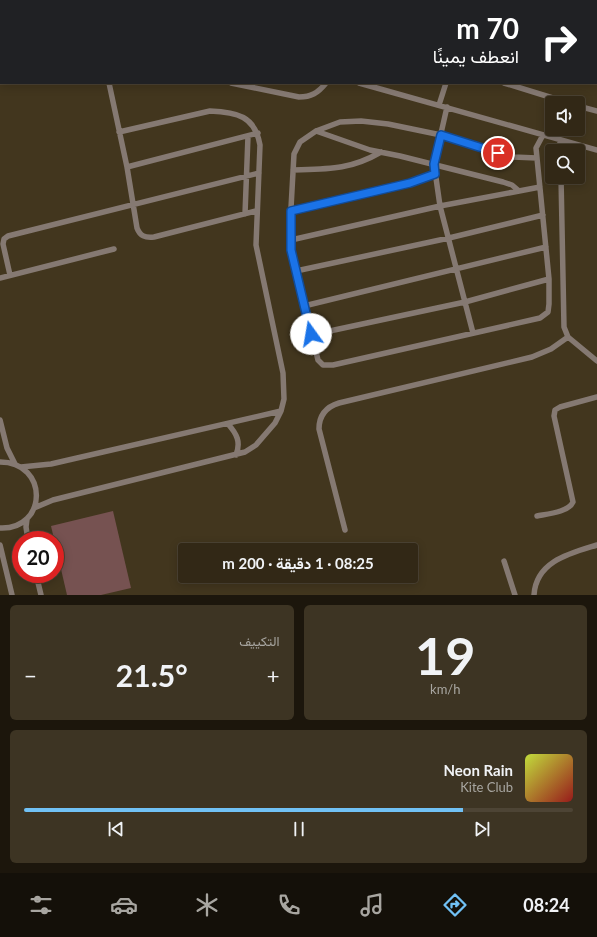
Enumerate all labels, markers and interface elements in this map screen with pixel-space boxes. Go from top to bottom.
text: 70 m [456,11,519,45]
icon: right [533,16,585,68]
text: انعطف يمينًا [433,45,519,67]
map controls [545,96,585,184]
button: sound [545,96,585,136]
pin [481,136,515,170]
icon: arrive [487,142,509,164]
button: search [545,144,585,184]
position arrow [290,313,332,355]
speed limit sign: 20 [12,531,64,583]
text: 08:25 · 1 دقيقة · 200 m [222,554,374,572]
text: 19 [415,624,475,686]
text: التكييف [239,633,280,649]
text: 21.5° [116,657,188,693]
text: − [24,662,37,689]
text: + [267,662,279,689]
text: km/h [430,681,460,697]
text: Neon Rain [444,761,513,779]
text: Kite Club [460,779,513,795]
icon: previous [105,818,127,840]
icon: pause [288,818,310,840]
icon: next [471,818,493,840]
icon: filters [27,891,55,919]
icon: car [110,891,138,919]
icon: climate [193,891,221,919]
icon: phone [275,891,303,919]
icon: music [358,891,386,919]
icon: directions [441,891,469,919]
text: 08:24 [523,894,570,916]

